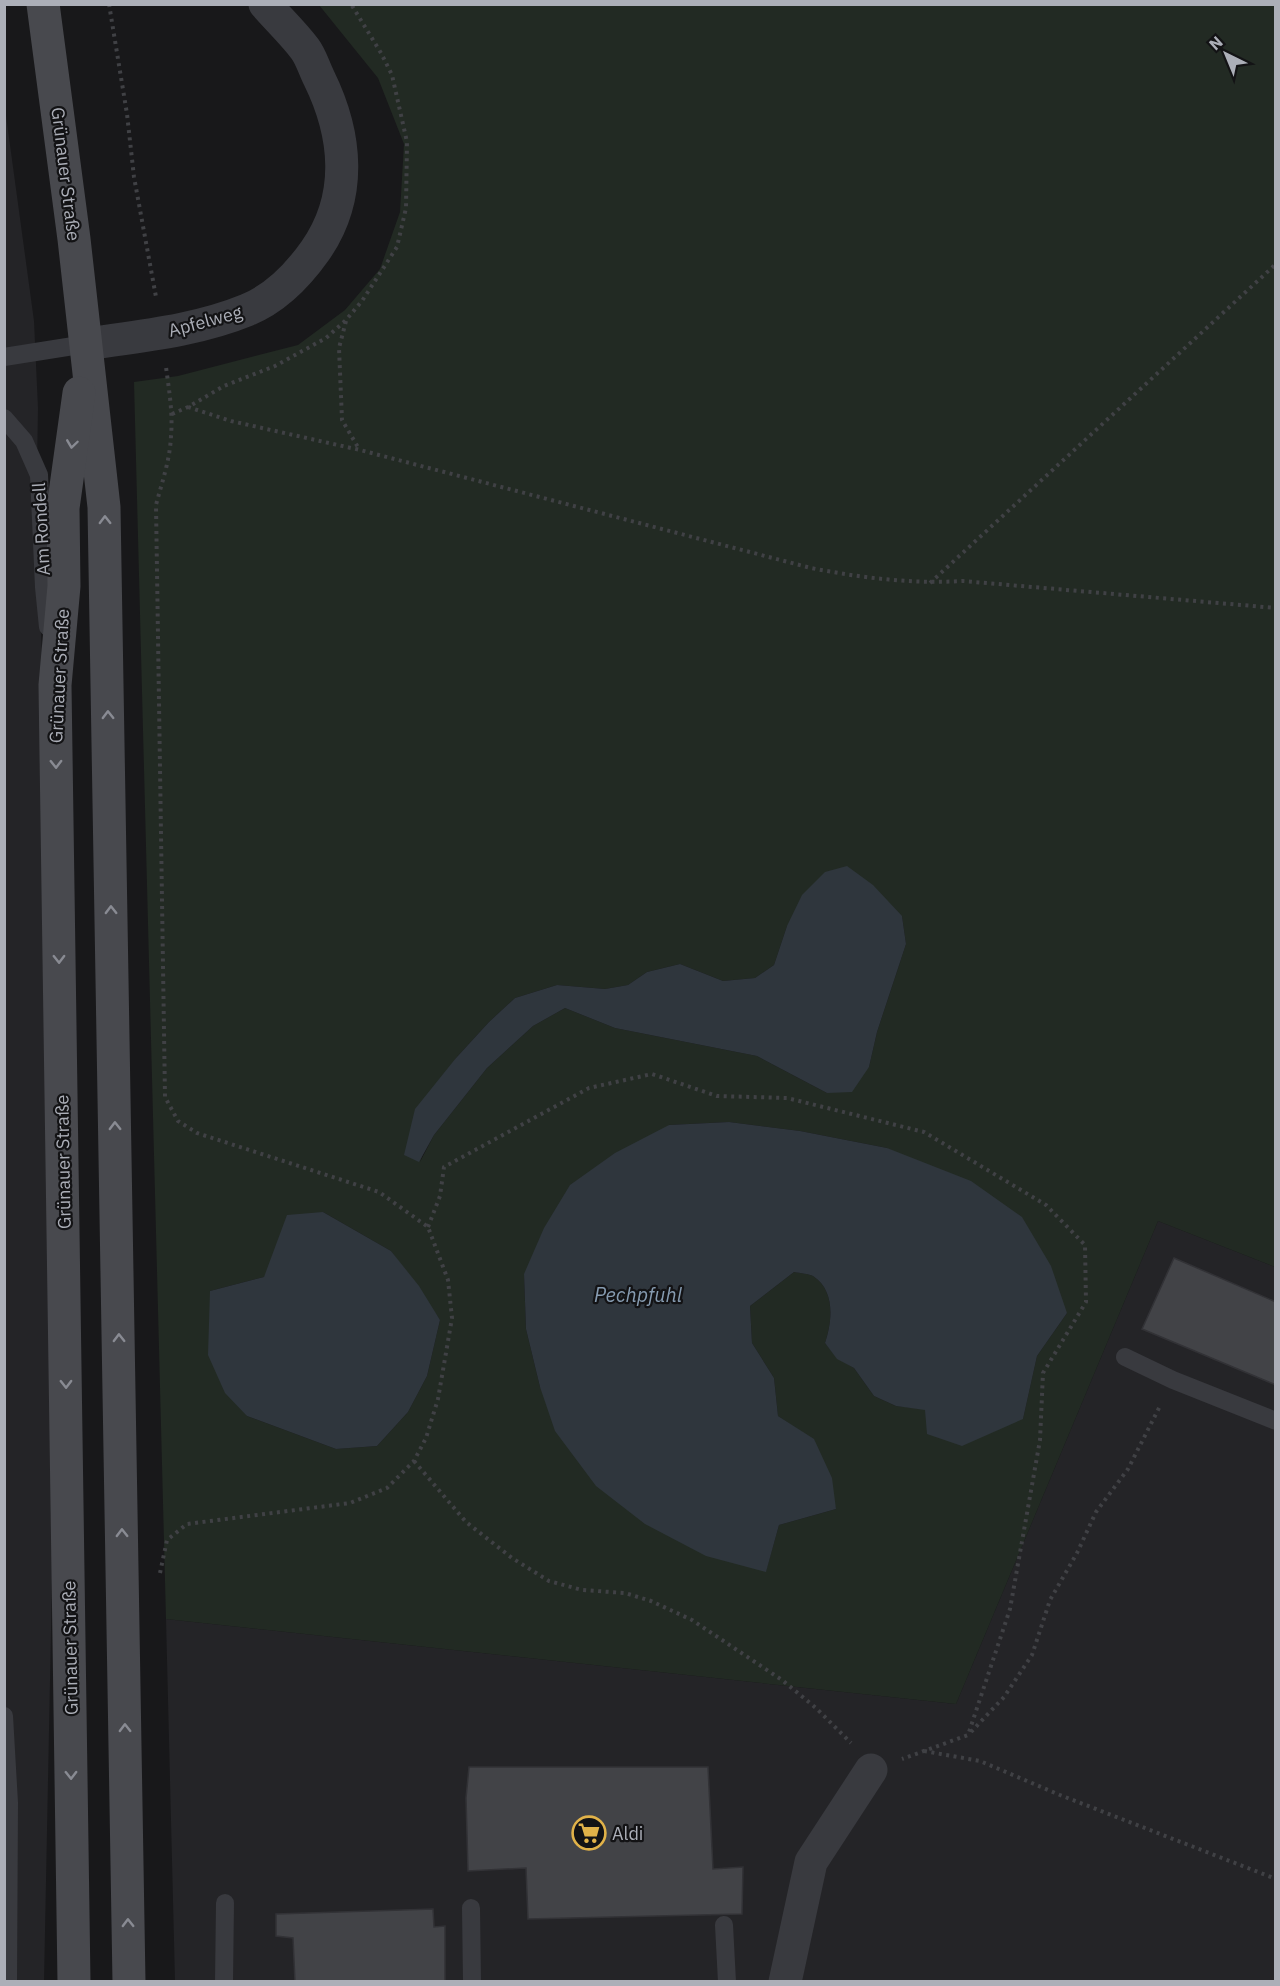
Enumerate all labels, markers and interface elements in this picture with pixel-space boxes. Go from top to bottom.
north arrow [1196,24,1256,84]
text: N [1205,32,1227,54]
street label: Grünauer Straße [46,106,86,242]
street label: Apfelweg [166,300,245,342]
one-way arrow [67,439,79,448]
street label: Am Rondell [27,482,55,576]
one-way arrow [98,516,111,525]
street label: Grünauer Straße [44,608,74,744]
one-way arrow [101,711,114,720]
one-way arrow [50,759,62,768]
one-way arrow [105,906,117,915]
one-way arrow [53,954,65,963]
street label: Grünauer Straße [50,1094,76,1229]
one-way arrow [109,1122,122,1131]
water label: Pechpfuhl [594,1281,683,1308]
one-way arrow [113,1334,125,1343]
one-way arrow [60,1380,72,1389]
one-way arrow [115,1529,128,1538]
street label: Grünauer Straße [57,1580,83,1715]
one-way arrow [119,1724,131,1733]
one-way arrow [65,1770,77,1779]
supermarket icon: Aldi [571,1815,607,1851]
place label: Aldi [612,1822,643,1845]
one-way arrow [122,1919,134,1928]

